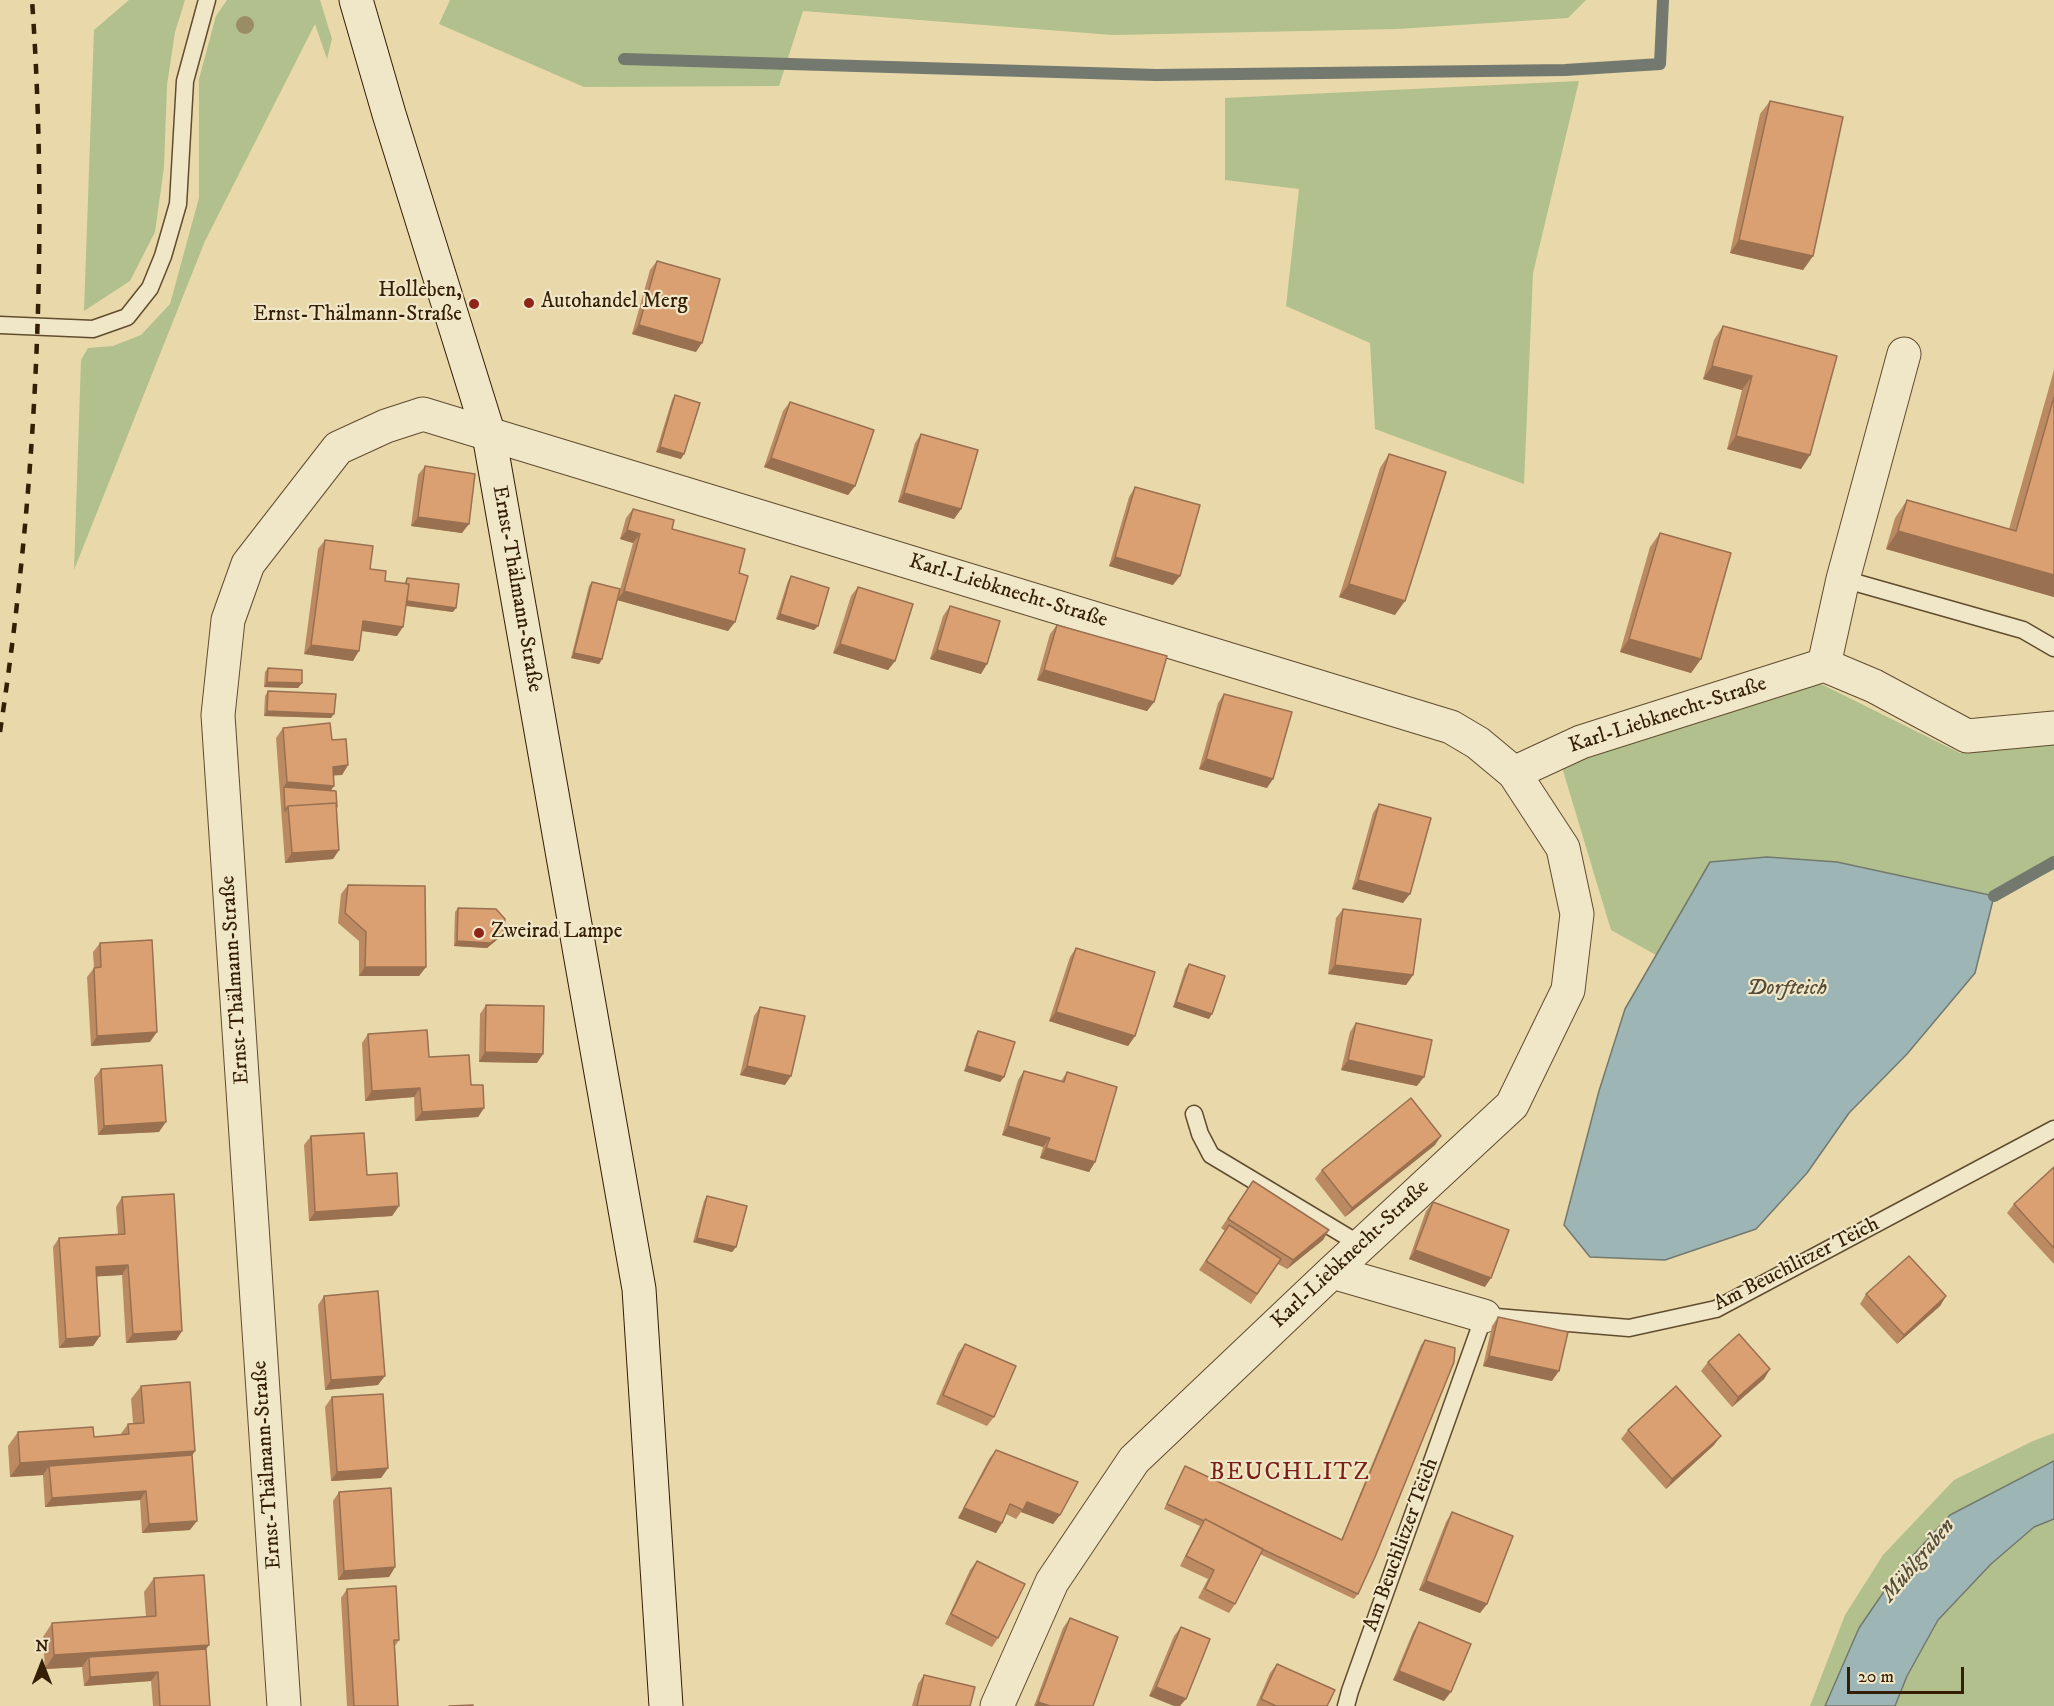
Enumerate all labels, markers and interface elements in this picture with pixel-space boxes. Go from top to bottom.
place label: Holleben, Ernst-Thälmann-Straße [253,279,462,329]
place label: Autohandel Merg [541,290,688,316]
marker: Autohandel Merg [522,296,536,310]
marker: Holleben, Ernst-Thälmann-Straße [467,297,481,311]
street label: Ernst-Thälmann-Straße [485,484,547,694]
street label: Karl-Liebknecht-Straße [906,550,1110,634]
street label: Karl-Liebknecht-Straße [1566,672,1770,760]
street label: Ernst-Thälmann-Straße [216,875,256,1085]
place label: Zweirad Lampe [491,920,622,946]
marker: Zweirad Lampe [472,926,486,940]
water label: Dorfteich [1747,976,1827,1002]
street label: Karl-Liebknecht-Straße [1267,1175,1435,1335]
street label: Am Beuchlitzer Teich [1710,1212,1884,1318]
street label: Ernst-Thälmann-Straße [248,1360,288,1570]
street label: Am Beuchlitzer Teich [1359,1455,1445,1635]
district label: BEUCHLITZ [1210,1460,1370,1488]
water label: Mühlgraben [1877,1514,1961,1608]
north arrow [12,1634,72,1694]
text: N [35,1636,49,1656]
scale bar [1850,1655,1967,1693]
text: 20 m [1858,1666,1894,1688]

